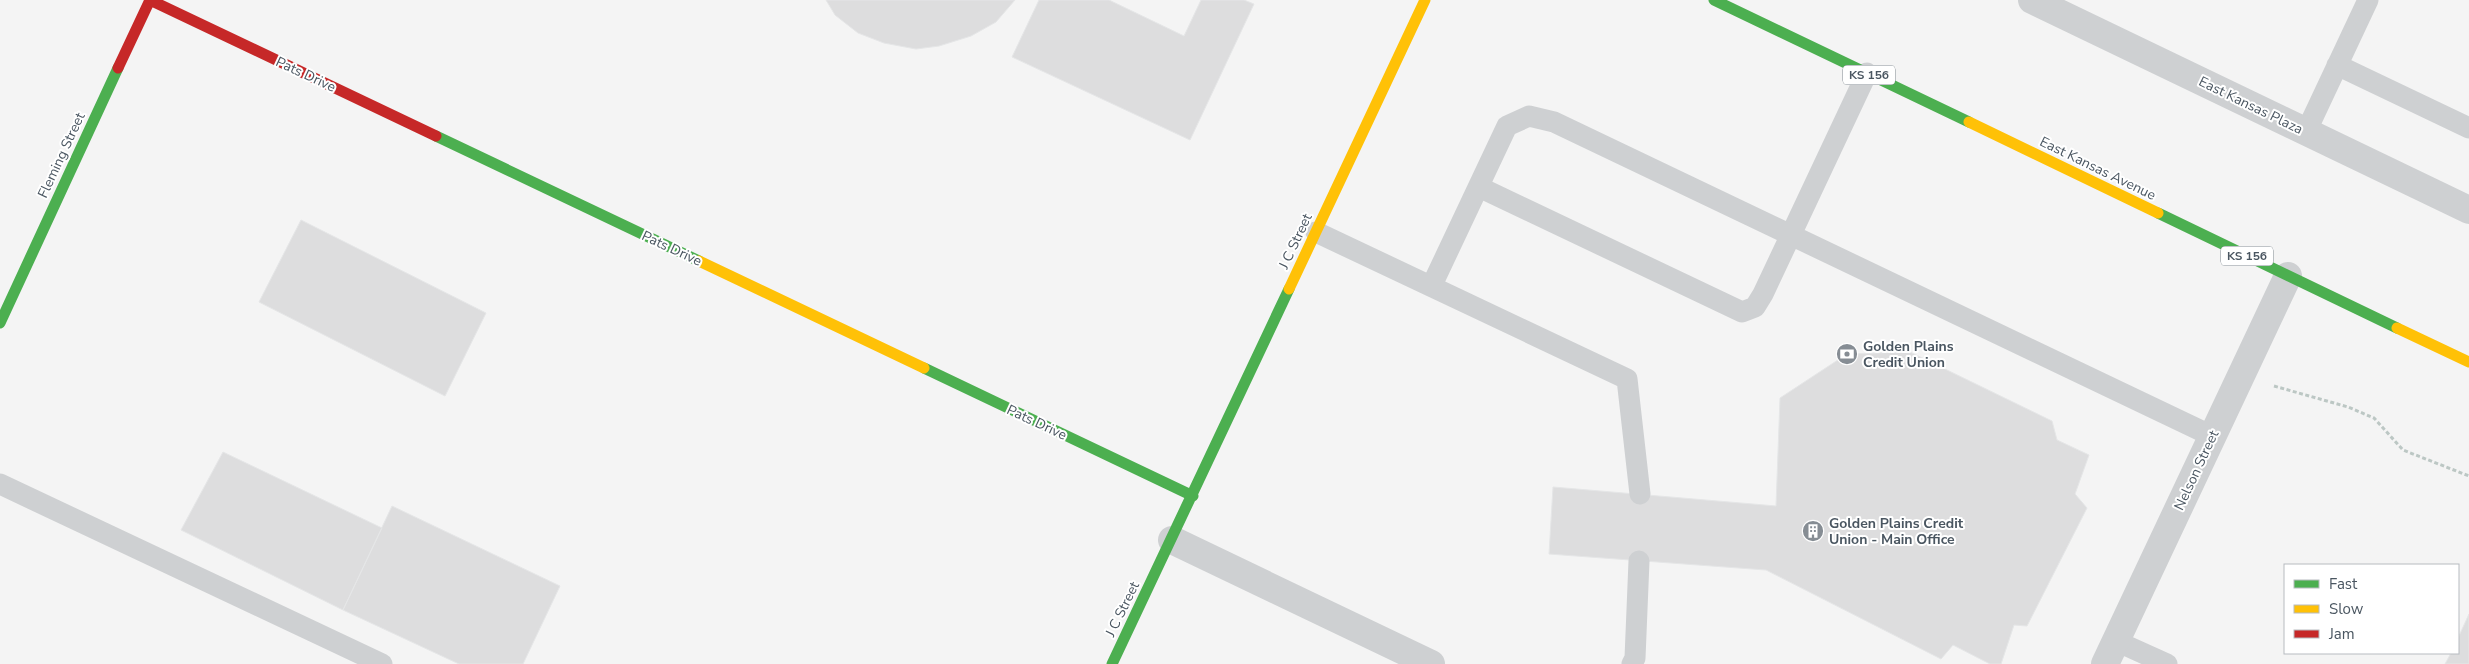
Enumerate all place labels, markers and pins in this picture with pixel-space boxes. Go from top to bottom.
place label: Golden Plains Credit Union [1863,337,1954,372]
bank icon: Golden Plains Credit Union [1835,342,1859,366]
place label: Golden Plains Credit Union - Main Office [1829,514,1964,549]
building icon: Golden Plains Credit Union - Main Office [1801,519,1825,543]

